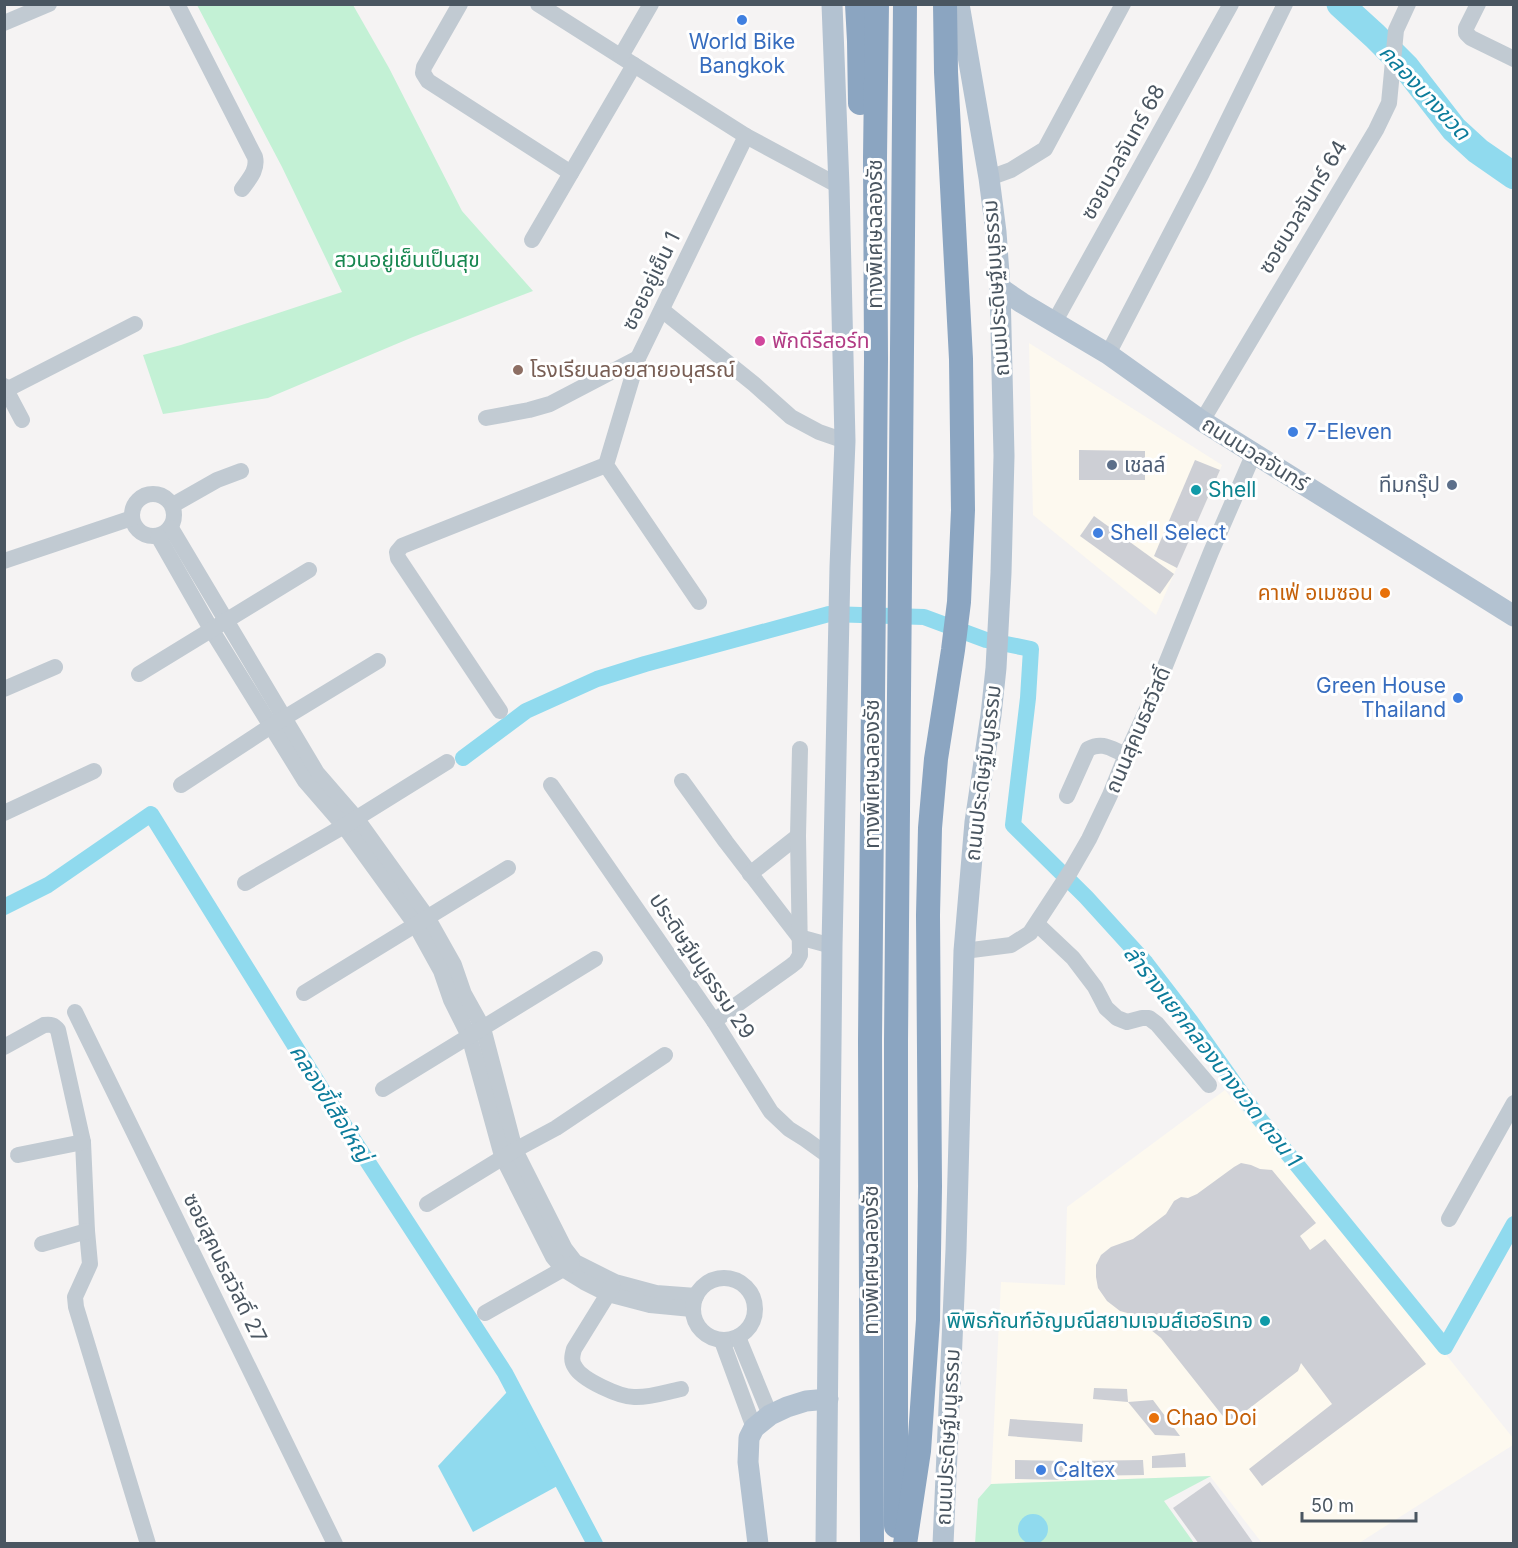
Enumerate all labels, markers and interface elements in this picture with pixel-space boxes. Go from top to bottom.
marker: World Bike Bangkok [735,13,749,27]
place label: World Bike Bangkok [689,29,795,78]
water label: คลองบางขวด [1374,39,1477,146]
street label: ซอยนวลจันทร์ 68 [1075,80,1170,224]
street label: ซอยนวลจันทร์ 64 [1253,136,1352,278]
street label: ทางพิเศษฉลองรัช [862,159,887,309]
street label: ถนนประดิษฐ์มนูธรรม [977,199,1015,377]
street label: ซอยอยู่เย็น 1 [616,228,686,334]
park label: สวนอยู่เย็นเป็นสุข [334,247,480,273]
place label: พักดีรีสอร์ท [772,328,869,353]
marker: พักดีรีสอร์ท [753,334,767,348]
place label: โรงเรียนลอยสายอนุสรณ์ [530,357,735,383]
marker: โรงเรียนลอยสายอนุสรณ์ [511,363,525,377]
street label: ถนนนวลจันทร์ [1197,411,1314,497]
place label: 7-Eleven [1305,419,1392,444]
marker: 7-Eleven [1286,425,1300,439]
place label: เชลล์ [1124,452,1165,477]
marker: เชลล์ [1105,458,1119,472]
place label: ทีมกรุ๊ป [1379,472,1440,498]
place label: Shell [1208,477,1256,502]
marker: ทีมกรุ๊ป [1445,478,1459,492]
marker: Shell [1189,483,1203,497]
place label: Shell Select [1110,520,1226,545]
marker: Shell Select [1091,526,1105,540]
place label: คาเฟ่ อเมซอน [1258,580,1373,605]
marker: คาเฟ่ อเมซอน [1378,586,1392,600]
street label: ถนนสุคนธสวัสดิ์ [1100,663,1176,797]
place label: Green House Thailand [1316,673,1446,722]
street label: ถนนประดิษฐ์มนูธรรม [959,684,1007,862]
marker: Green House Thailand [1451,691,1465,705]
street label: ทางพิเศษฉลองรัช [859,699,884,849]
street label: ประดิษฐ์มนูธรรม 29 [644,888,760,1044]
water label: ลำรางแยกคลองบางขวด ตอน 1 [1119,940,1307,1172]
water label: คลองขี้เสือใหญ่ [285,1039,381,1169]
street label: ทางพิเศษฉลองรัช [858,1185,883,1335]
street label: ซอยสุคนธสวัสดิ์ 27 [178,1189,272,1347]
place label: พิพิธภัณฑ์อัญมณีสยามเจมส์เฮอริเทจ [947,1308,1253,1333]
marker: พิพิธภัณฑ์อัญมณีสยามเจมส์เฮอริเทจ [1258,1314,1272,1328]
street label: ถนนประดิษฐ์มนูธรรม [930,1348,966,1526]
place label: Chao Doi [1166,1405,1257,1430]
marker: Chao Doi [1147,1411,1161,1425]
place label: Caltex [1053,1457,1115,1482]
marker: Caltex [1034,1463,1048,1477]
scale bar [1302,1485,1416,1523]
text: 50 m [1311,1495,1354,1516]

